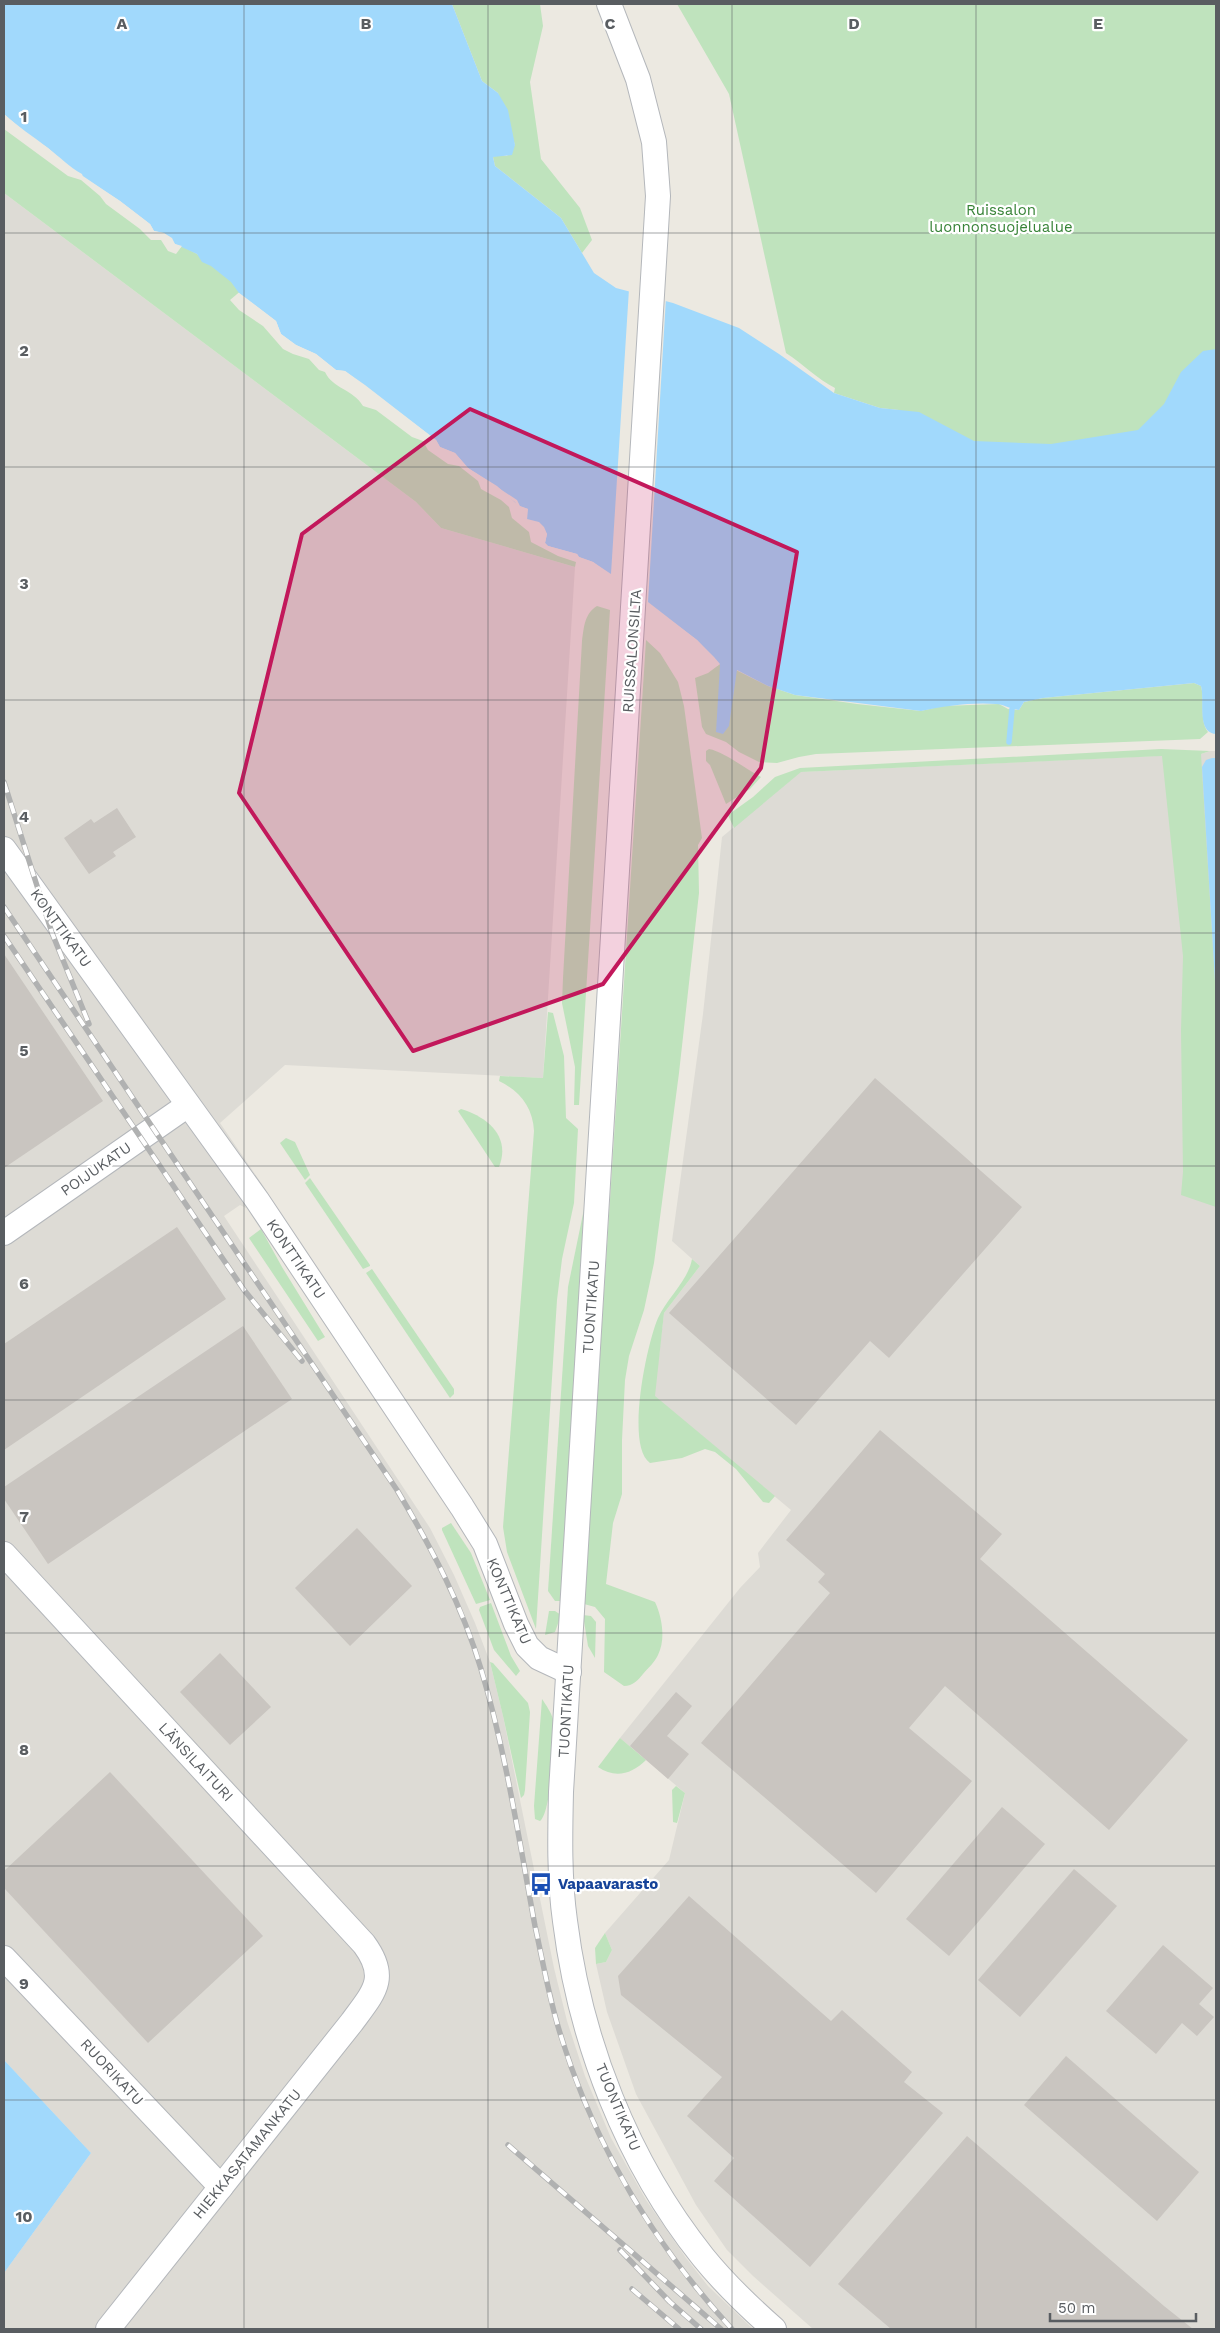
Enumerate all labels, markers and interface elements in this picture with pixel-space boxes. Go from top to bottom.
text: A [117,14,128,33]
text: B [361,14,372,33]
text: C [605,14,616,33]
text: D [848,14,860,33]
text: E [1093,14,1103,33]
text: 1 [21,107,27,126]
park label: Ruissalon luonnonsuojelualue [929,201,1073,236]
text: 2 [19,341,29,360]
text: 3 [19,574,29,593]
street label: RUISSALONSILTA [619,589,645,713]
text: 4 [19,807,29,826]
street label: KONTTIKATU [27,885,95,971]
text: 5 [19,1041,29,1060]
street label: POIJUKATU [57,1138,135,1200]
street label: KONTTIKATU [263,1216,329,1302]
street label: TUONTIKATU [579,1260,603,1354]
text: 6 [19,1274,29,1293]
text: 7 [19,1507,29,1526]
street label: KONTTIKATU [483,1555,535,1647]
street label: TUONTIKATU [555,1664,577,1758]
street label: LÄNSILAITURI [155,1719,237,1805]
text: 8 [19,1740,29,1759]
bus stop icon: Vapaavarasto [528,1871,554,1897]
place label: Vapaavarasto [558,1875,658,1893]
text: 9 [19,1974,29,1993]
street label: RUORIKATU [77,2035,147,2109]
street label: TUONTIKATU [591,2060,645,2154]
street label: HIEKKASATAMANKATU [189,2085,305,2223]
text: 10 [15,2207,33,2226]
scale bar [1050,2290,1196,2322]
text: 50 m [1058,2299,1095,2317]

